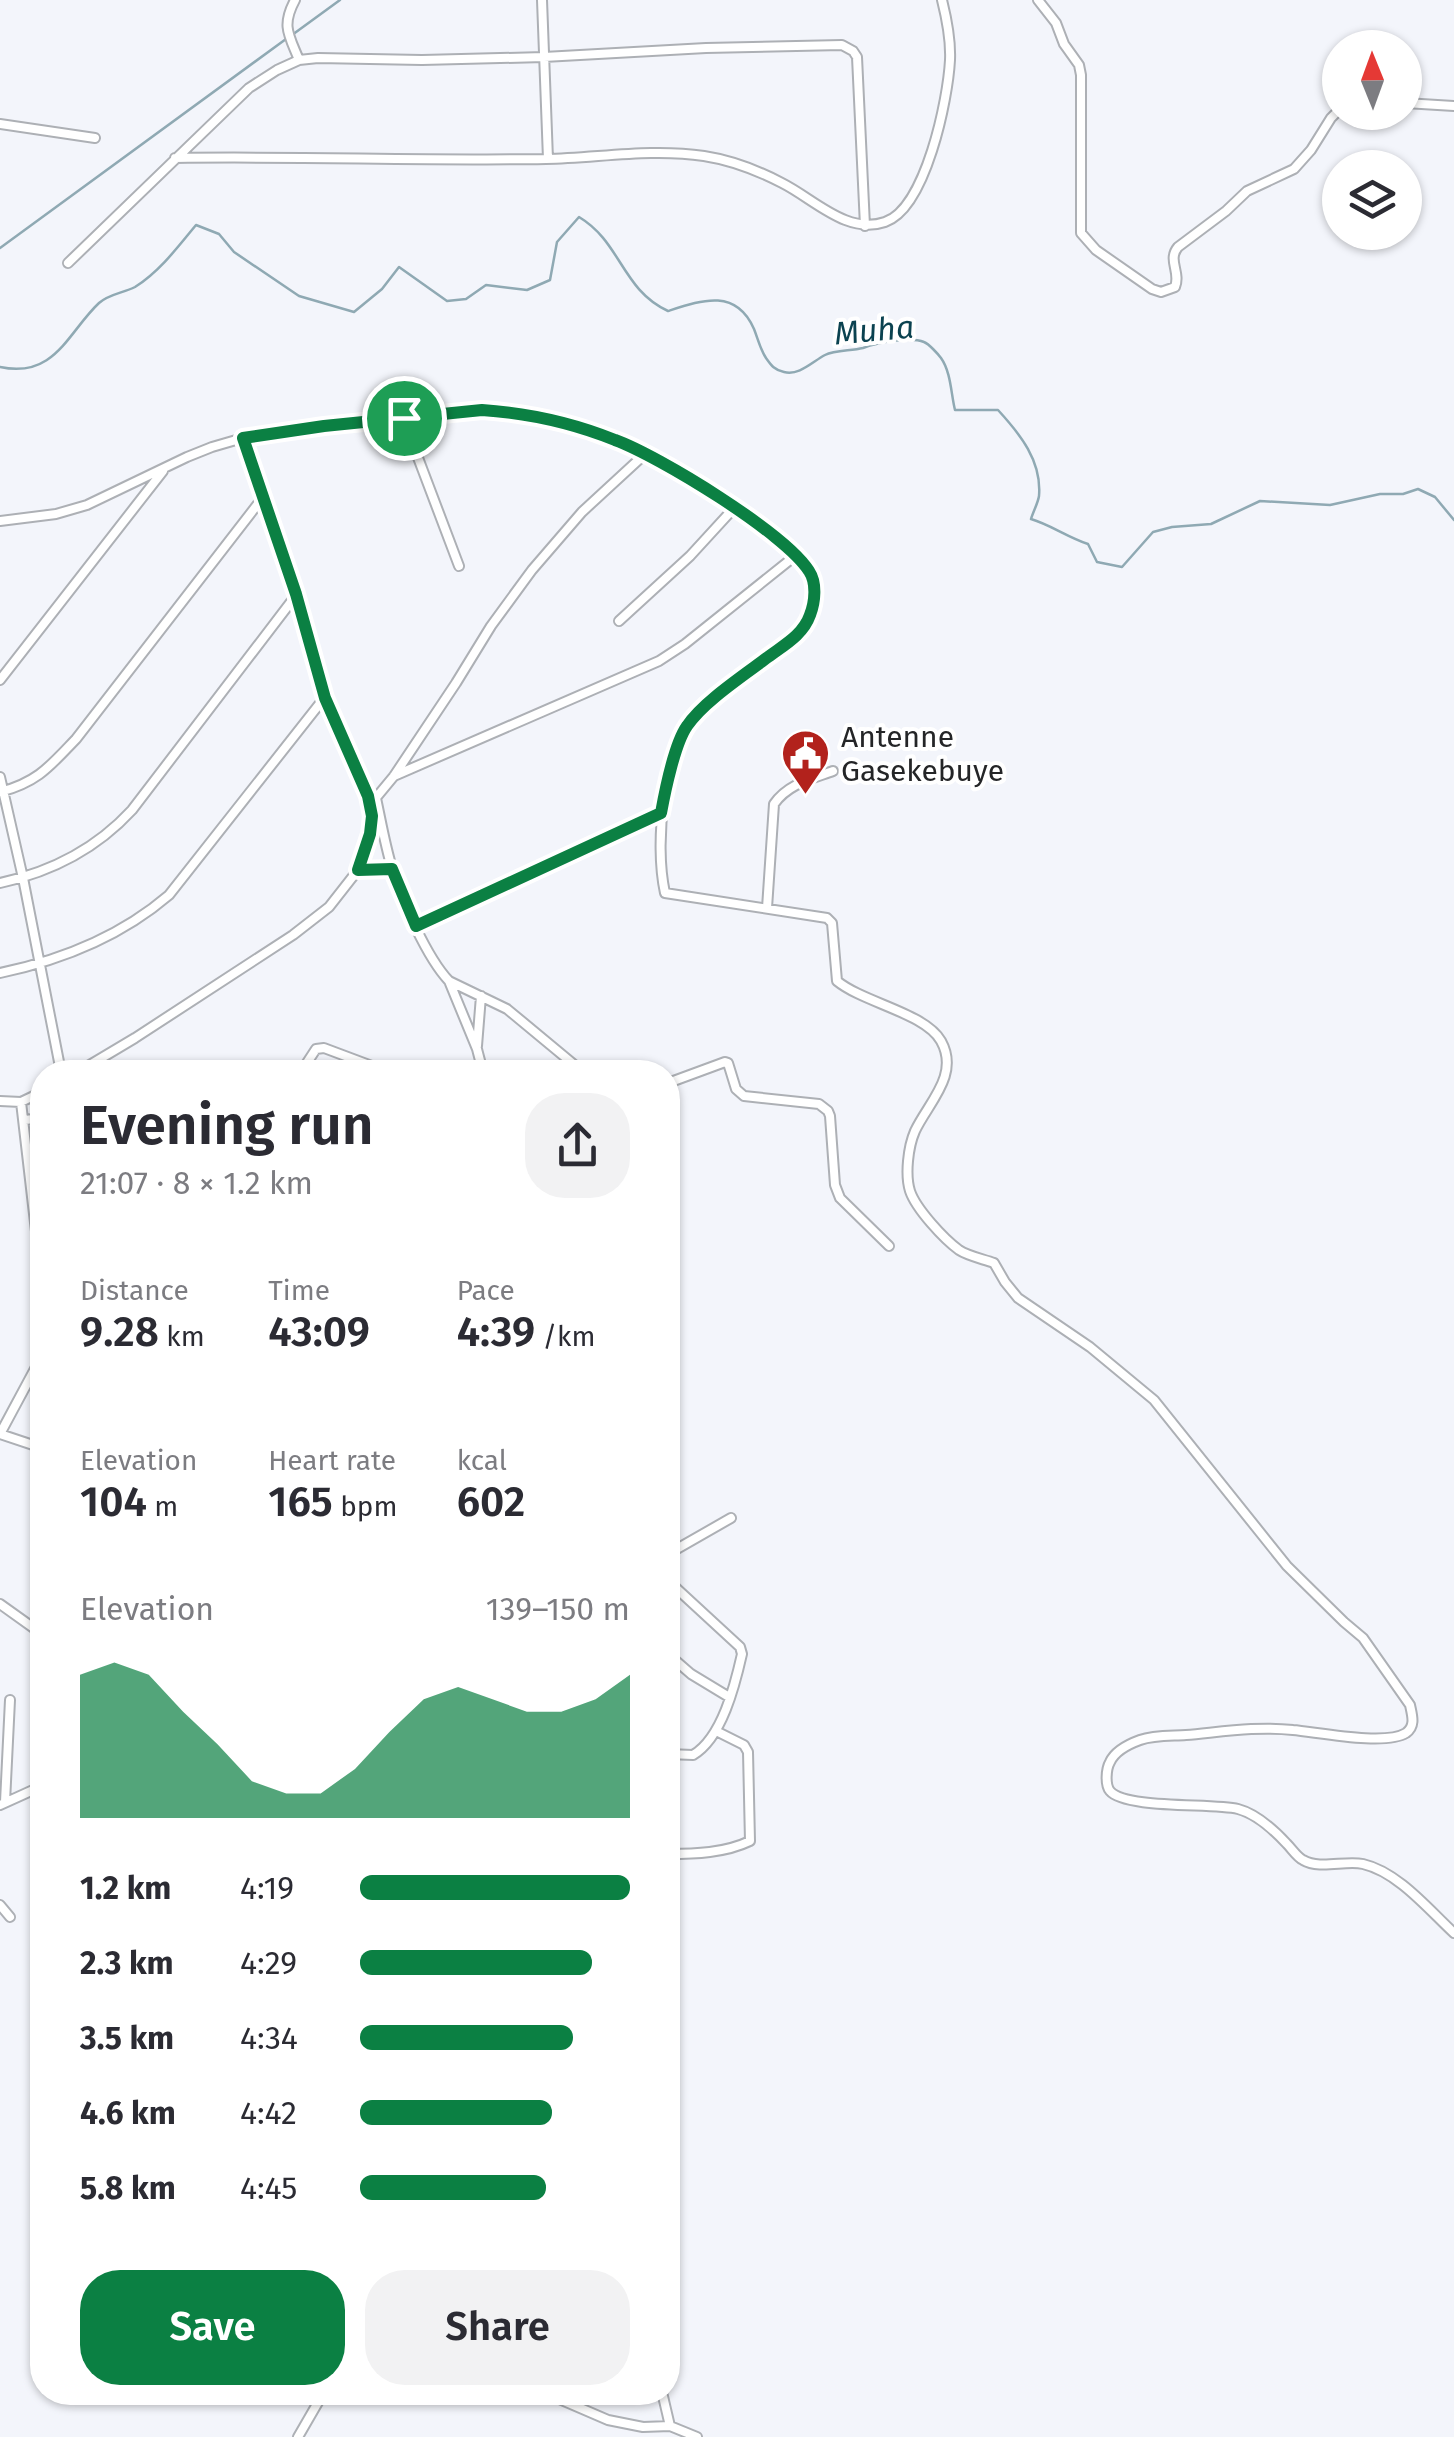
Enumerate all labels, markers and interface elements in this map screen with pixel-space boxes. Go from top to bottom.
north arrow [1322,30,1422,130]
map controls [1322,30,1422,250]
button: layers [1322,150,1422,250]
water label: Muha [833,308,915,352]
pin [362,376,447,461]
icon: arrive [377,391,432,446]
place label: Antenne Gasekebuye [841,719,1004,789]
public building icon: Antenne Gasekebuye [780,728,832,796]
text: Evening run [80,1093,374,1159]
button: share [525,1093,630,1198]
text: 21:07 · 8 × 1.2 km [80,1164,313,1202]
text: Distance [80,1274,189,1307]
text: Time [268,1274,330,1307]
text: Pace [457,1274,515,1307]
text: 9.28 [80,1307,159,1357]
text: 43:09 [268,1307,370,1357]
text: 4:39 [457,1307,535,1357]
text: km [159,1320,205,1353]
text: /km [535,1320,595,1353]
text: Elevation [80,1444,197,1477]
text: Heart rate [268,1444,396,1477]
text: kcal [457,1444,507,1477]
text: 104 [80,1477,147,1527]
text: 165 [268,1477,333,1527]
text: 602 [457,1477,525,1527]
text: m [147,1490,178,1523]
text: bpm [333,1490,397,1523]
text: Elevation [80,1590,214,1628]
text: 139–150 m [486,1590,630,1628]
text: 1.2 km [80,1869,171,1907]
text: 4:19 [240,1869,294,1907]
text: 2.3 km [80,1944,174,1982]
text: 4:29 [240,1944,297,1982]
text: 3.5 km [80,2019,174,2057]
text: 4:34 [240,2019,298,2057]
text: 4.6 km [80,2094,176,2132]
text: 4:42 [240,2094,297,2132]
text: 5.8 km [80,2169,176,2207]
text: 4:45 [240,2169,297,2207]
button: Save [80,2270,345,2385]
button: Share [365,2270,630,2385]

